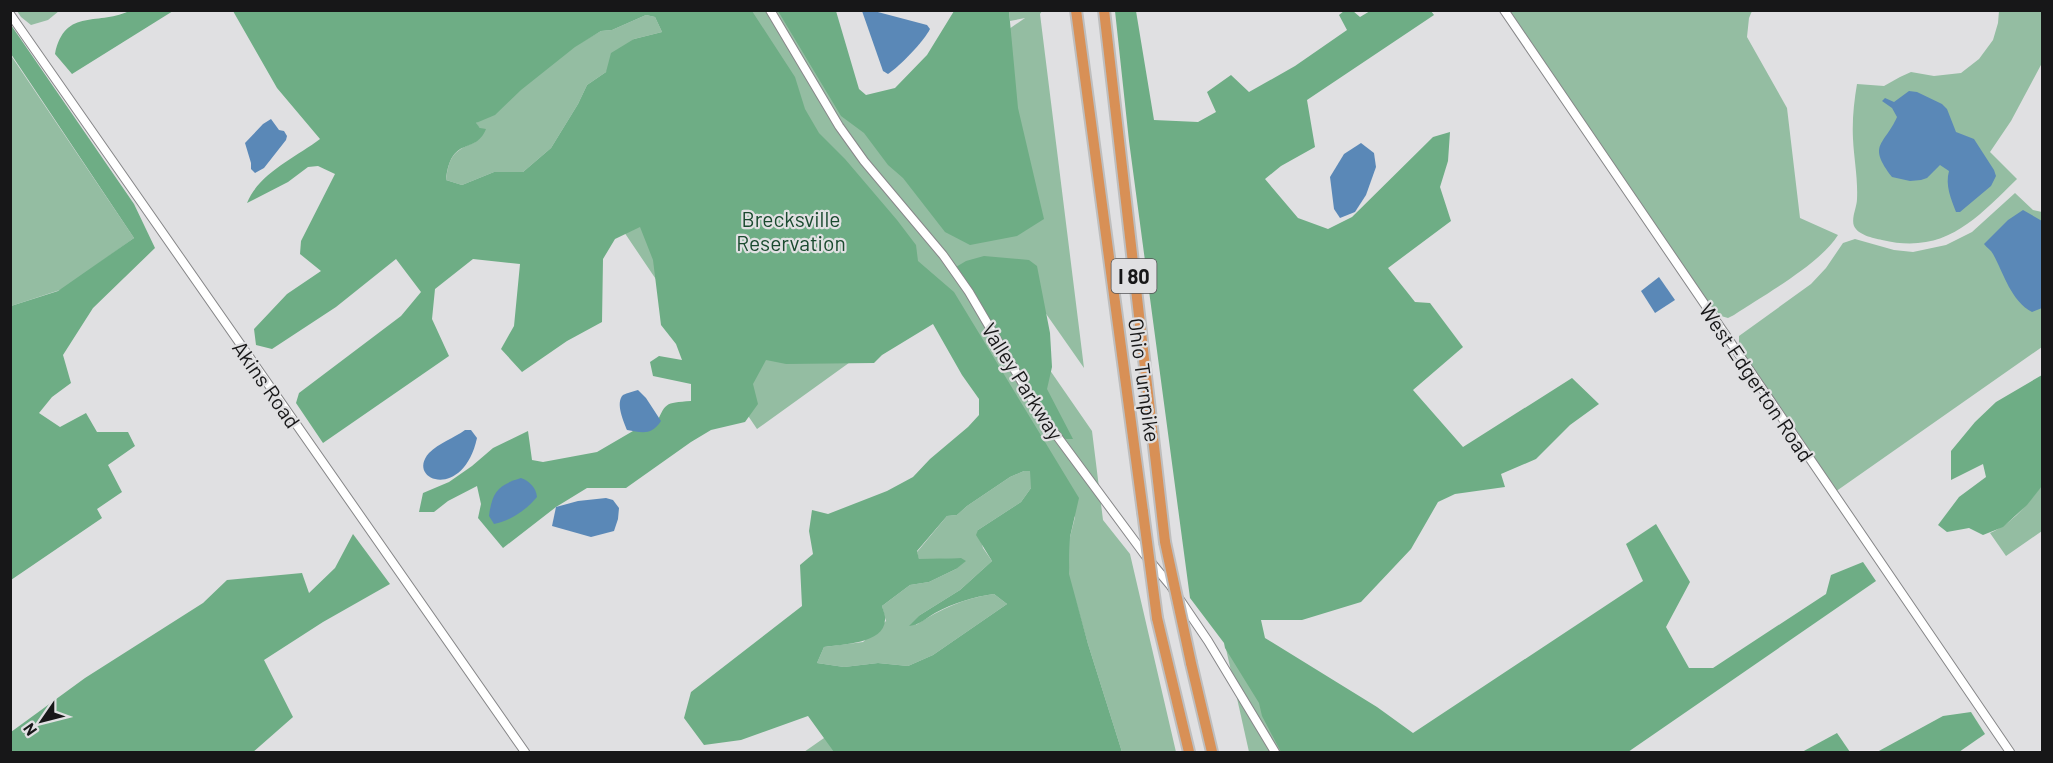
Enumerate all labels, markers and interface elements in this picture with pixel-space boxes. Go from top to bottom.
park label: Brecksville Reservation [736,206,846,255]
road number: I 80 [1112,259,1156,293]
street label: West Edgerton Road [1695,298,1819,466]
street label: Ohio Turnpike [1124,316,1166,444]
street label: Valley Parkway [977,318,1069,444]
street label: Akins Road [228,336,306,432]
north arrow [12,691,72,751]
text: N [18,720,40,740]

